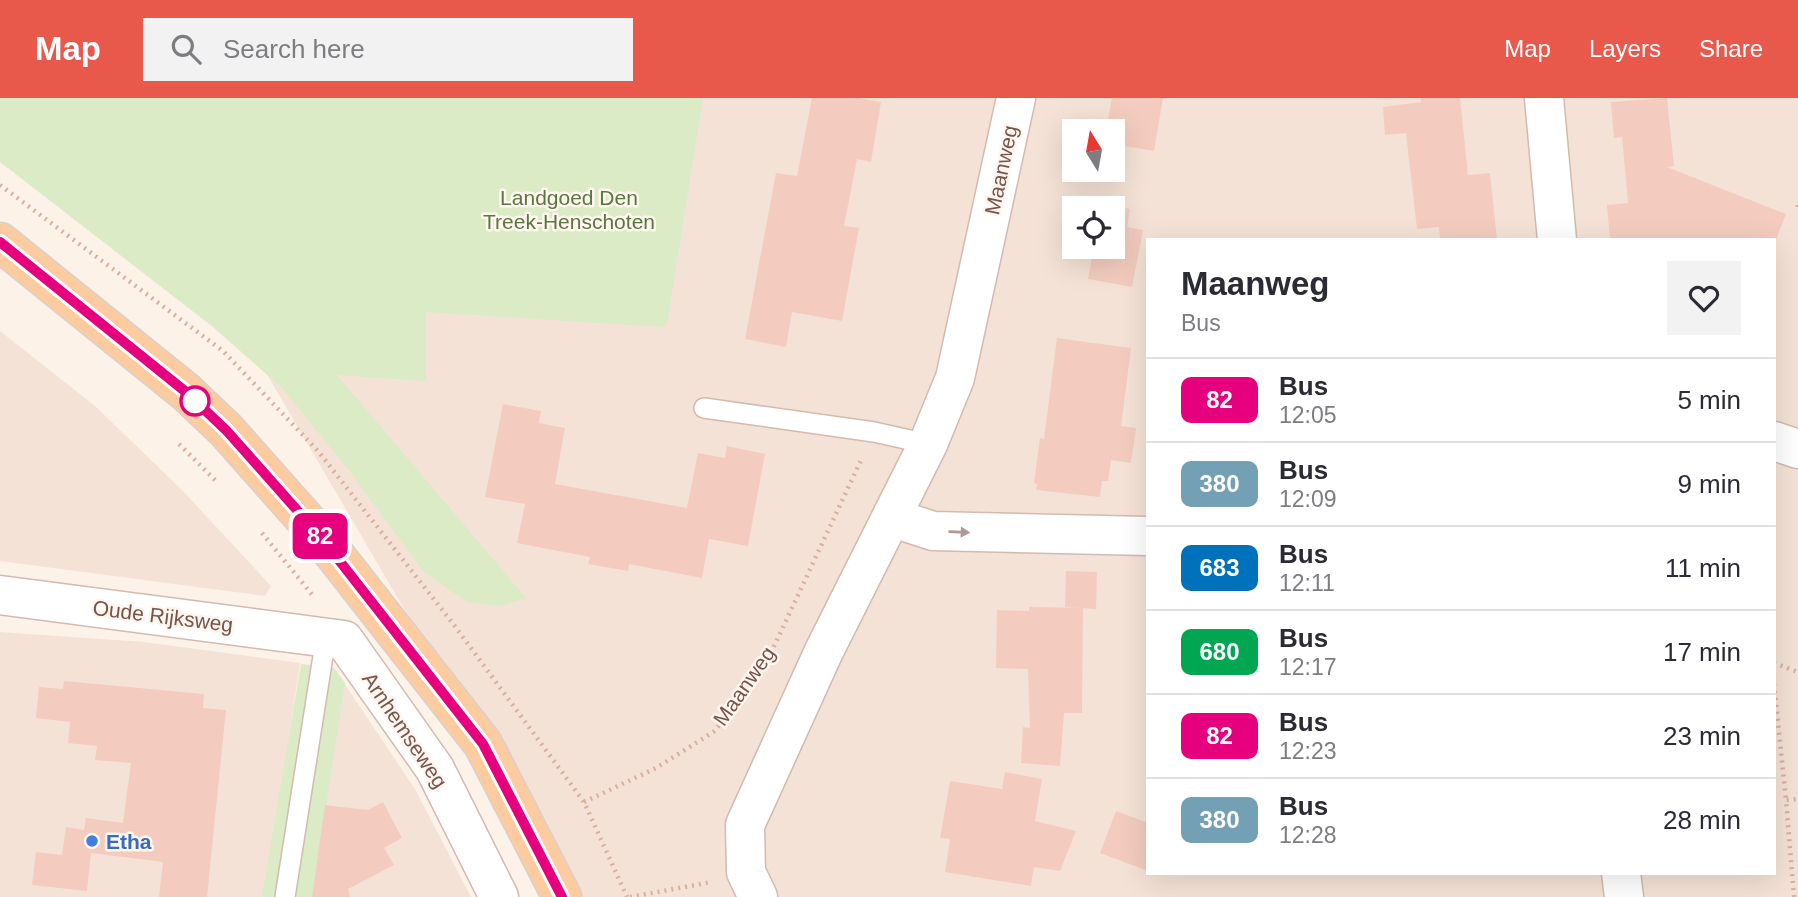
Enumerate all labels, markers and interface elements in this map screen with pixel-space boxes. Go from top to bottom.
search box [143,18,633,81]
text: Map [35,30,101,67]
icon: search [167,30,205,68]
text: Search here [223,34,365,64]
text: Map [1504,35,1551,62]
text: Layers [1589,35,1661,62]
text: Share [1699,35,1763,62]
north arrow [1062,119,1125,182]
map controls [1062,119,1125,259]
street label: Maanweg [980,123,1022,217]
park label: Landgoed Den Treek-Henschoten [483,186,655,233]
button: locate [1062,196,1125,259]
button: heart [1667,261,1741,335]
text: Maanweg [1181,265,1330,302]
text: Bus [1181,310,1221,336]
text: Bus [1279,371,1328,401]
text: 5 min [1677,385,1741,415]
unlabelled marker [180,386,210,416]
text: 82 [1206,386,1233,413]
text: 12:05 [1279,402,1337,428]
text: Bus [1279,455,1328,485]
text: 9 min [1677,469,1741,499]
text: 380 [1199,470,1240,497]
text: 12:09 [1279,486,1337,512]
line badge: 82 [288,513,352,559]
text: 82 [307,522,333,549]
one-way arrow [948,526,970,537]
text: Bus [1279,539,1328,569]
text: 11 min [1665,553,1741,583]
text: 683 [1199,554,1240,581]
text: 12:11 [1279,570,1335,596]
street label: Oude Rijksweg [92,596,234,636]
text: Bus [1279,623,1328,653]
text: 17 min [1663,637,1741,667]
text: 680 [1199,638,1240,665]
street label: Maanweg [708,642,780,730]
text: 12:17 [1279,654,1337,680]
street label: Arnhemseweg [358,668,452,792]
text: Bus [1279,707,1328,737]
text: 23 min [1663,721,1741,751]
text: 82 [1206,722,1233,749]
text: 12:23 [1279,738,1337,764]
text: Bus [1279,791,1328,821]
text: 28 min [1663,805,1741,835]
text: 380 [1199,806,1240,833]
text: 12:28 [1279,822,1337,848]
place label: Etha [106,830,152,853]
marker: Etha [84,833,100,849]

